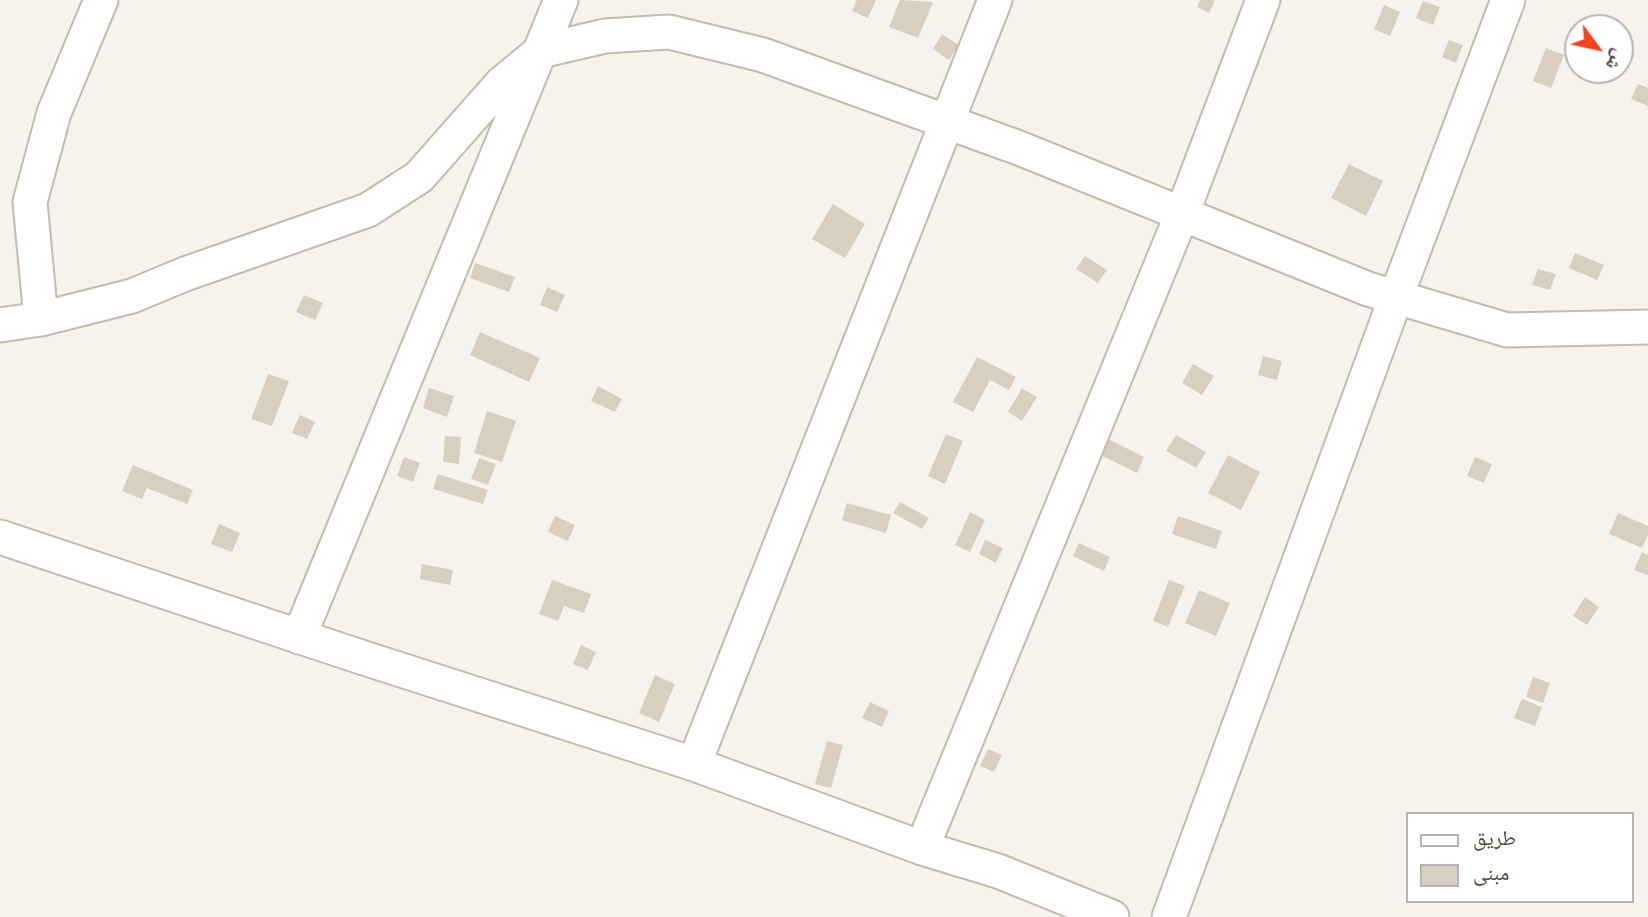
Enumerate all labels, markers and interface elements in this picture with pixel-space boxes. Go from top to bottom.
north arrow [1564,14,1634,84]
text: ش [1599,44,1632,75]
legend [1406,812,1634,903]
text: طريق [1473,823,1516,853]
text: مبنى [1473,858,1509,888]

